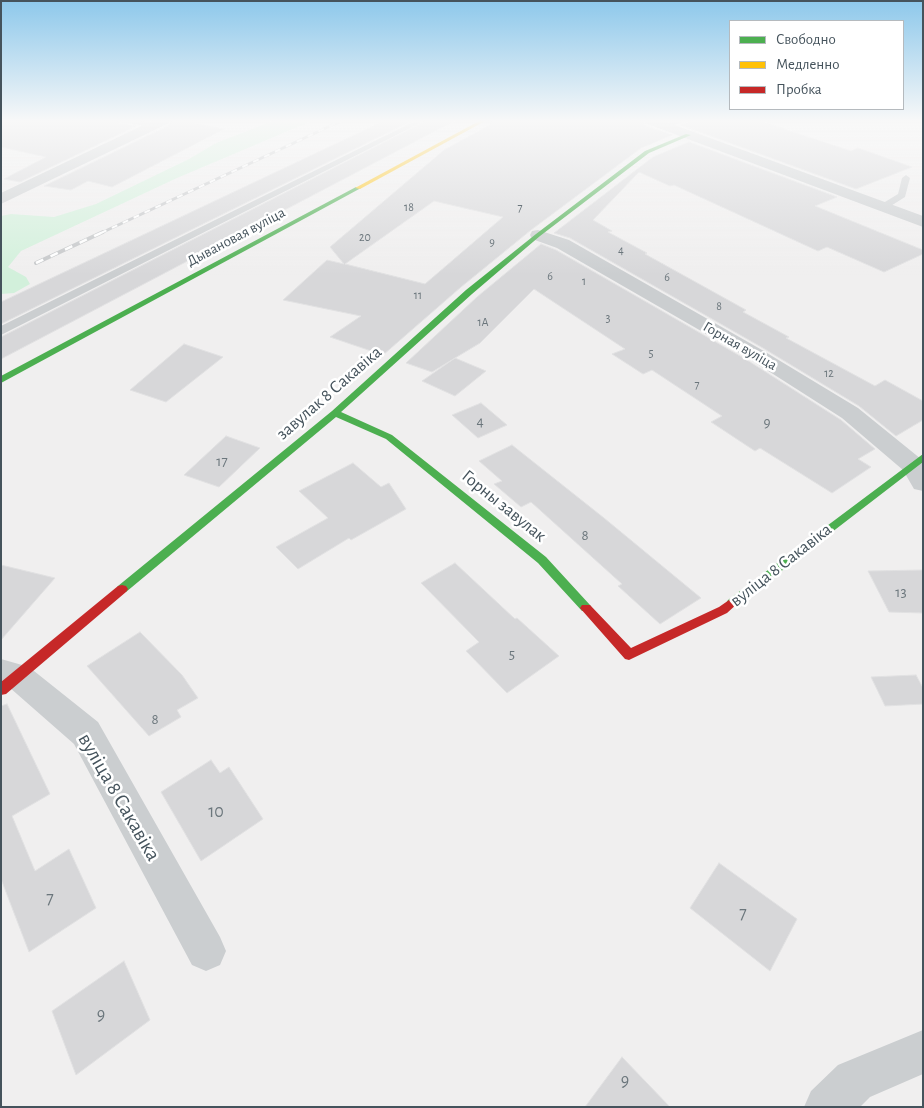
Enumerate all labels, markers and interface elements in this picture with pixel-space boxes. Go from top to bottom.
legend [729,20,904,110]
text: Свободно [776,32,836,47]
text: Медленно [776,57,840,72]
text: Пробка [776,82,822,97]
house number: 18 [404,200,414,214]
house number: 7 [517,200,523,214]
street label: Дывановая вуліца [184,203,288,271]
house number: 20 [359,230,371,244]
house number: 9 [489,235,495,249]
house number: 4 [618,243,624,257]
house number: 6 [547,269,553,283]
house number: 6 [664,270,670,284]
house number: 1 [582,274,586,288]
house number: 11 [414,288,422,302]
house number: 8 [716,299,722,313]
house number: 3 [606,311,610,325]
house number: 1А [477,315,489,329]
street label: Горная вуліца [700,318,780,374]
street label: завулак 8 Сакавіка [272,341,386,445]
house number: 5 [648,346,654,360]
house number: 12 [824,366,834,380]
house number: 7 [694,377,700,391]
house number: 4 [476,412,484,430]
house number: 9 [763,413,771,431]
house number: 17 [216,452,228,470]
street label: Горны завулак [457,465,551,547]
street label: вуліца 8 Сакавіка [726,519,836,611]
house number: 8 [581,526,589,544]
house number: 13 [895,583,907,601]
house number: 5 [509,645,515,663]
house number: 8 [151,710,159,728]
street label: вуліца 8 Сакавіка [72,729,166,865]
house number: 10 [208,801,224,823]
house number: 7 [46,888,54,910]
house number: 7 [739,903,747,925]
house number: 9 [97,1004,105,1026]
house number: 9 [621,1070,629,1092]

